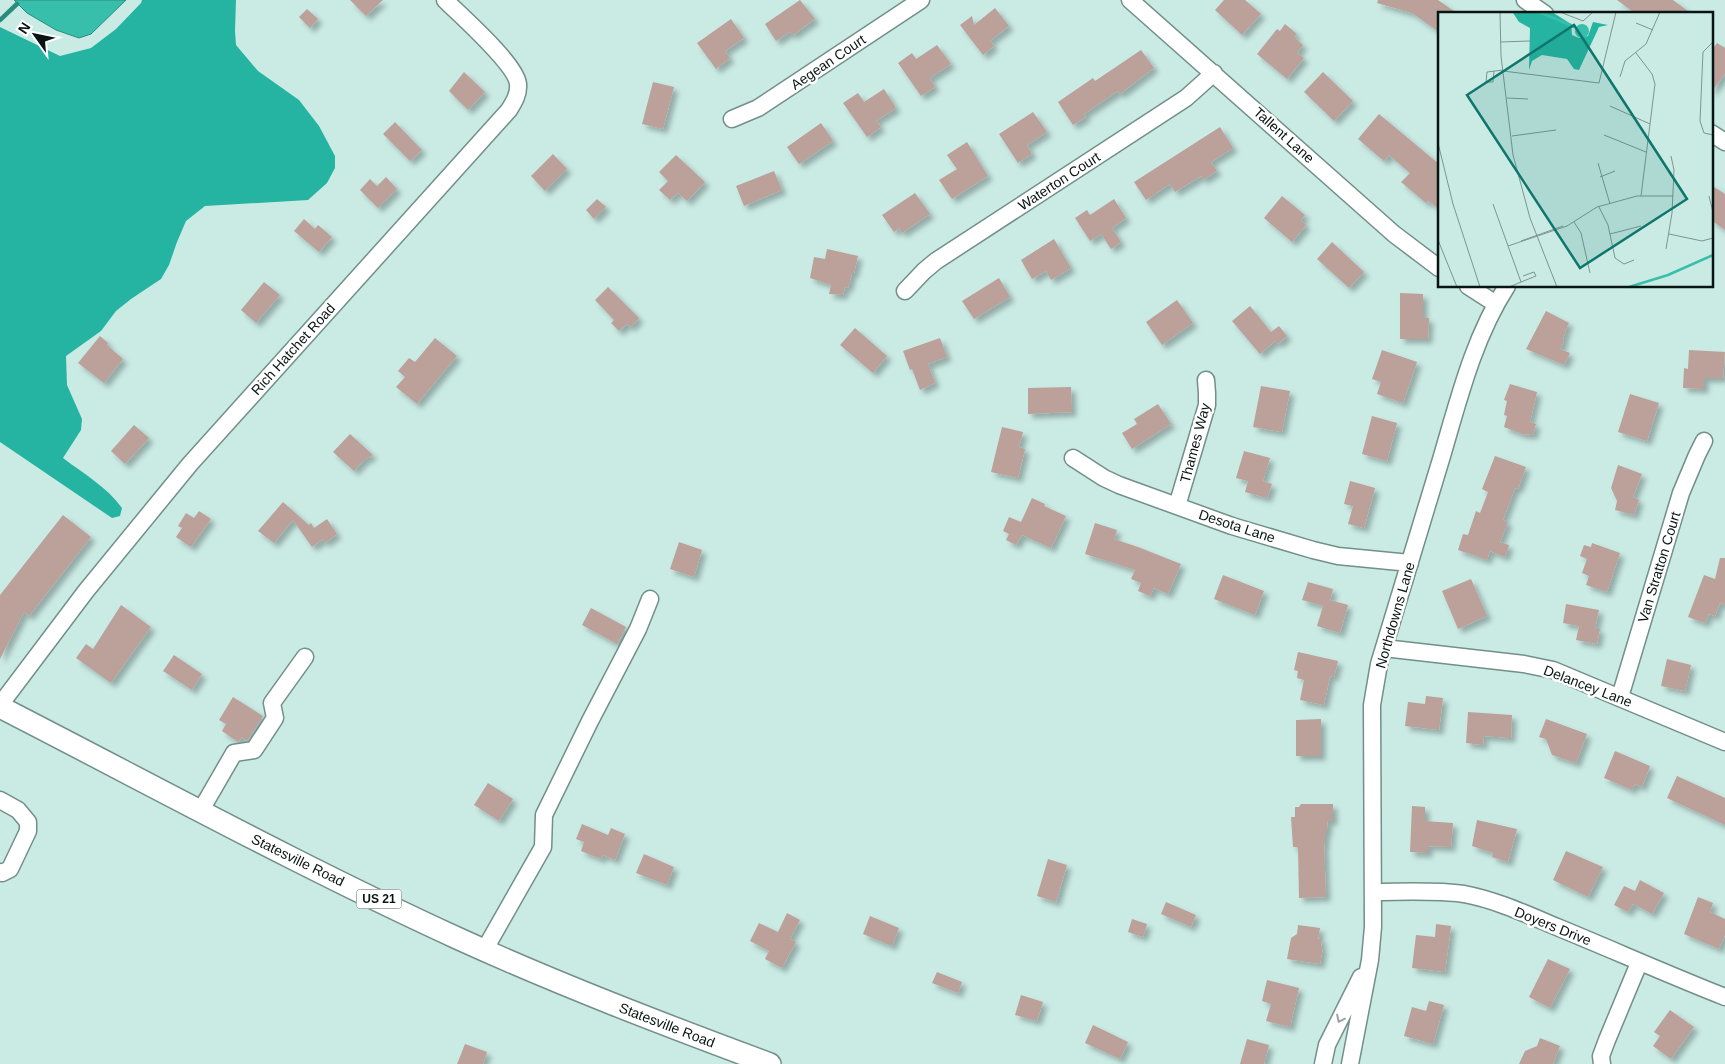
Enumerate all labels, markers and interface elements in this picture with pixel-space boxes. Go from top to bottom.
north arrow [10,10,60,60]
inset map [1438,12,1712,288]
text: N [15,19,34,37]
street label: Aegean Court [788,31,868,93]
street label: Tallent Lane [1251,104,1318,166]
street label: Waterton Court [1015,149,1103,213]
street label: Rich Hatchet Road [248,300,338,398]
street label: Thames Way [1177,401,1213,485]
street label: Desota Lane [1197,506,1277,546]
street label: Van Stratton Court [1635,510,1683,624]
street label: Northdowns Lane [1372,560,1418,670]
street label: Delancey Lane [1542,662,1635,710]
street label: Statesville Road [249,831,347,889]
road number: US 21 [356,890,402,909]
street label: Doyers Drive [1512,903,1594,949]
street label: Statesville Road [617,999,717,1051]
one-way arrow [1336,1014,1346,1023]

